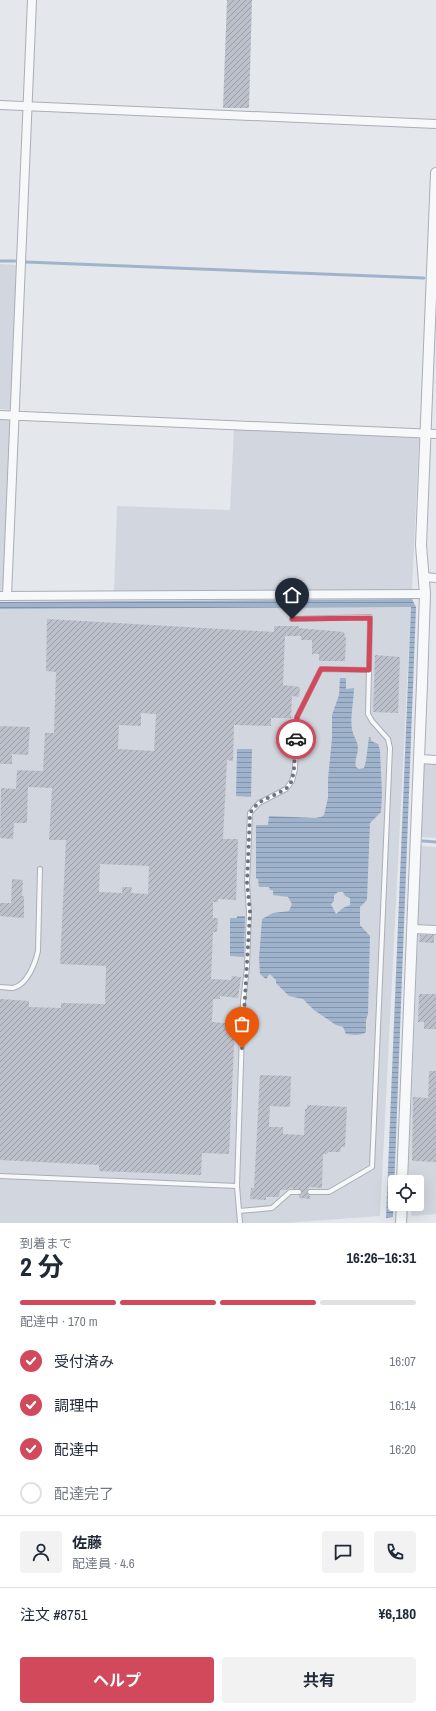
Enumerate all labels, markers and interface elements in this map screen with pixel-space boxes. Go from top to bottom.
pin [275,578,309,619]
icon: home [281,584,303,606]
courier [276,719,316,759]
icon: car [285,728,307,750]
pin [225,1007,259,1048]
icon: bag [231,1013,253,1035]
map controls [388,1175,424,1211]
button: locate [388,1175,424,1211]
text: 到着まで [20,1235,72,1252]
text: 16:26–16:31 [346,1247,416,1268]
text: 2 分 [20,1249,64,1284]
text: 配達中 · 170 m [20,1313,98,1330]
icon: check [20,1350,42,1372]
text: 受付済み [54,1351,114,1372]
text: 16:07 [389,1353,416,1370]
icon: check [20,1394,42,1416]
text: 調理中 [54,1395,99,1416]
text: 16:14 [389,1397,416,1414]
icon: check [20,1438,42,1460]
text: 配達中 [54,1439,99,1460]
text: 16:20 [389,1441,416,1458]
text: 配達完了 [54,1483,114,1504]
button: person [20,1531,62,1573]
button: chat [322,1531,364,1573]
button: phone [374,1531,416,1573]
text: 佐藤 [72,1532,102,1553]
text: 配達員 · 4.6 [72,1555,135,1572]
text: ¥6,180 [378,1603,416,1624]
text: 注文 #8751 [20,1604,88,1625]
button: ヘルプ [20,1657,214,1703]
button: 共有 [222,1657,416,1703]

